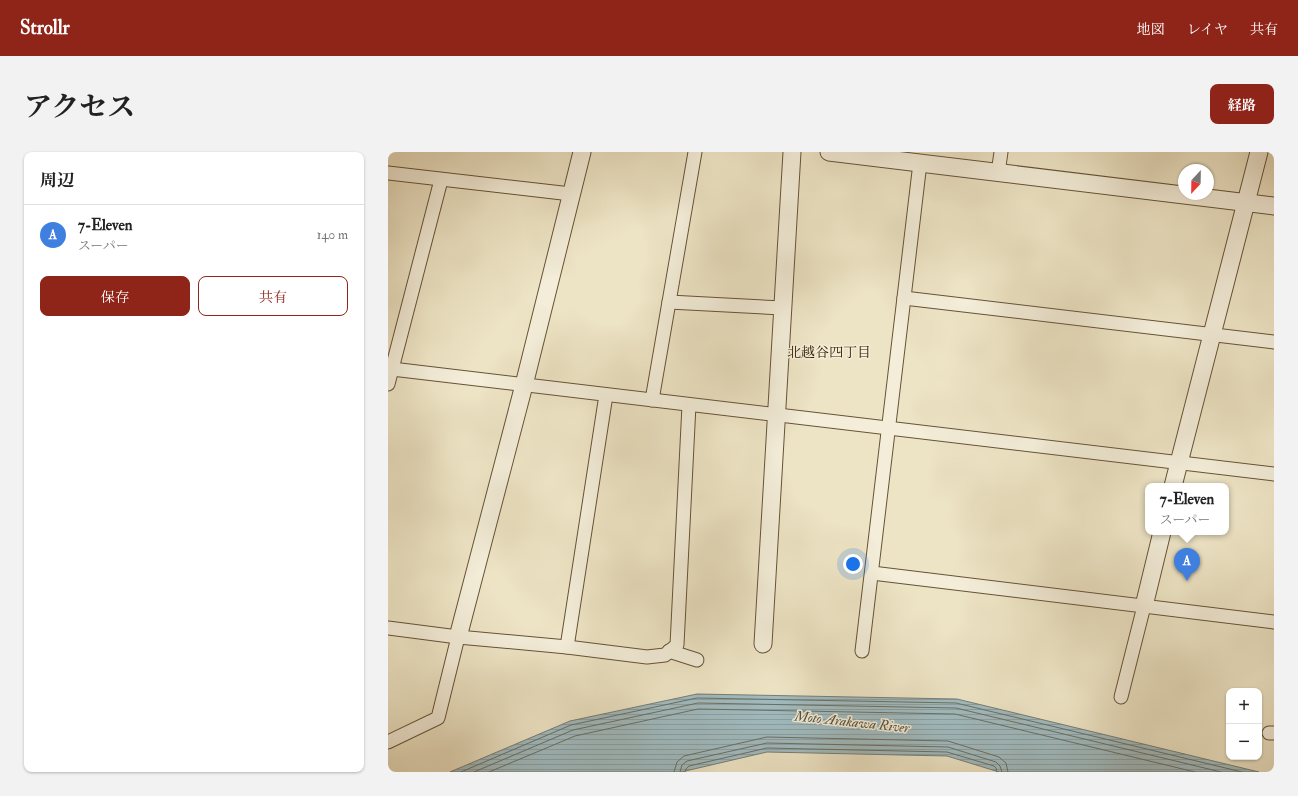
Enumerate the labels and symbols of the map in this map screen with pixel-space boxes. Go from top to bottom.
north arrow [1178,164,1214,200]
district label: 北越谷四丁目 [787,344,871,361]
pin: A [1174,548,1200,581]
your location [843,554,863,574]
water label: Moto Arakawa River [793,707,911,737]

